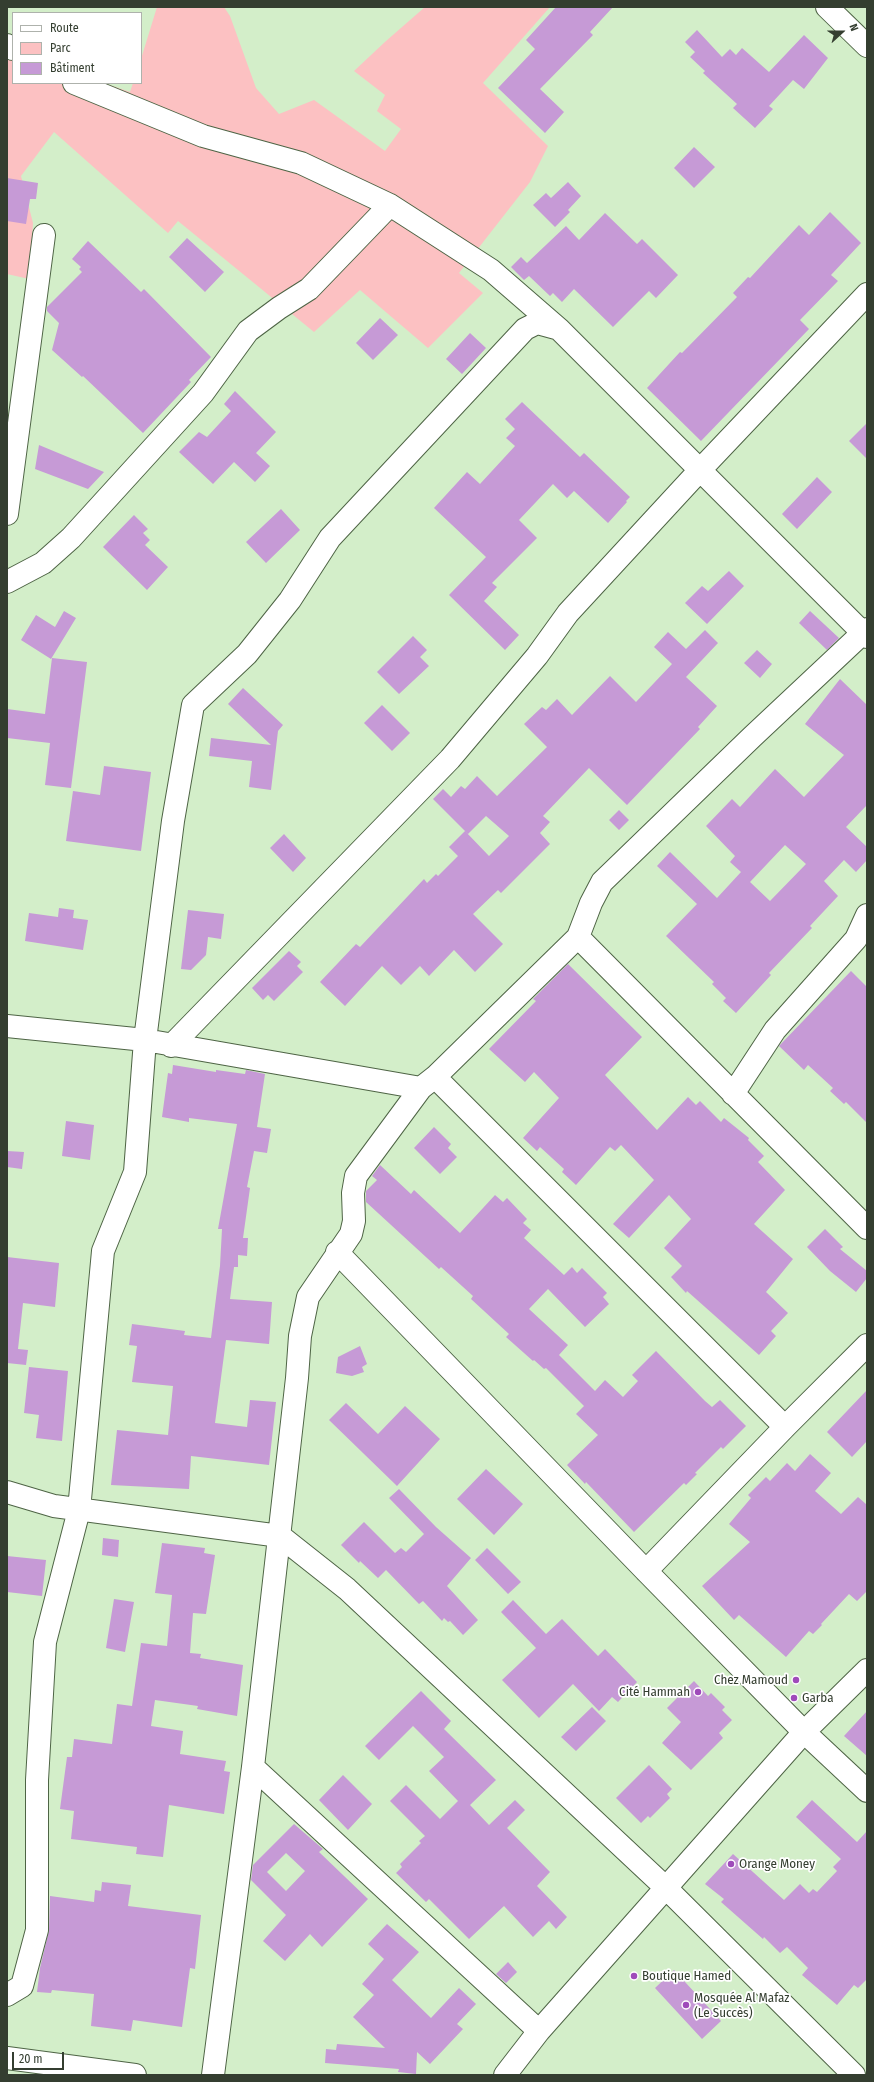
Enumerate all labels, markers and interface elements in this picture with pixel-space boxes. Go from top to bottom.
legend [12,12,142,84]
north arrow [822,12,862,52]
text: Route [50,21,79,35]
text: N [846,22,861,33]
text: Parc [50,41,71,55]
text: Bâtiment [50,61,95,75]
place label: Chez Mamoud [714,1672,788,1688]
marker: Chez Mamoud [791,1675,801,1685]
place label: Cité Hammah [619,1684,690,1700]
marker: Cité Hammah [693,1687,703,1697]
place label: Garba [802,1690,834,1706]
marker: Garba [789,1693,799,1703]
place label: Orange Money [739,1856,815,1872]
marker: Orange Money [726,1859,736,1869]
place label: Boutique Hamed [642,1968,731,1984]
marker: Boutique Hamed [629,1971,639,1981]
place label: Mosquée Al Mafaz (Le Succès) [694,1990,789,2021]
marker: Mosquée Al Mafaz (Le Succès) [681,2000,691,2010]
scale bar [14,2044,66,2070]
text: 20 m [19,2052,43,2066]

